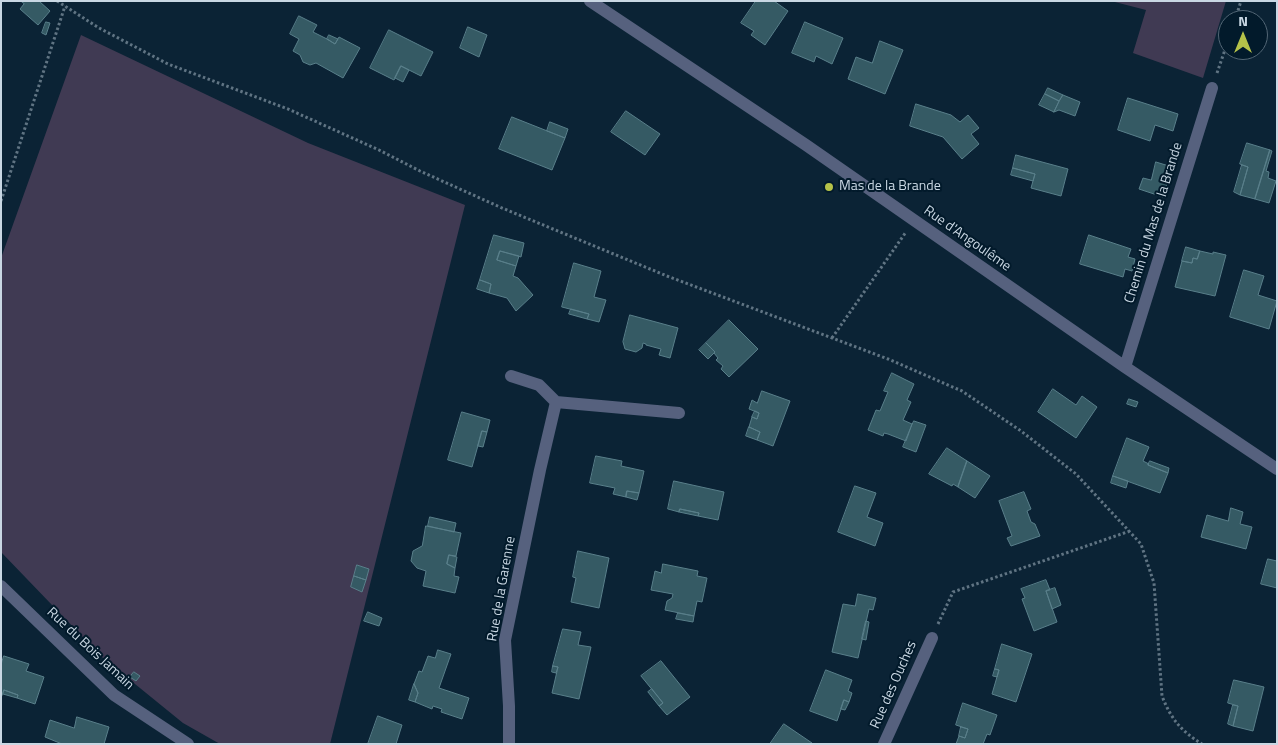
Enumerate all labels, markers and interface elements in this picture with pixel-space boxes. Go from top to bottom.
north arrow [1218,10,1268,60]
text: N [1238,10,1248,31]
street label: Chemin du Mas de la Brande [1122,141,1186,305]
place label: Mas de la Brande [839,179,941,195]
marker: Mas de la Brande [823,181,835,193]
street label: Rue d'Angoulême [920,203,1014,275]
street label: Rue de la Garenne [484,535,520,643]
street label: Rue du Bois Jamain [43,604,137,694]
street label: Rue des Ouches [867,639,921,731]

